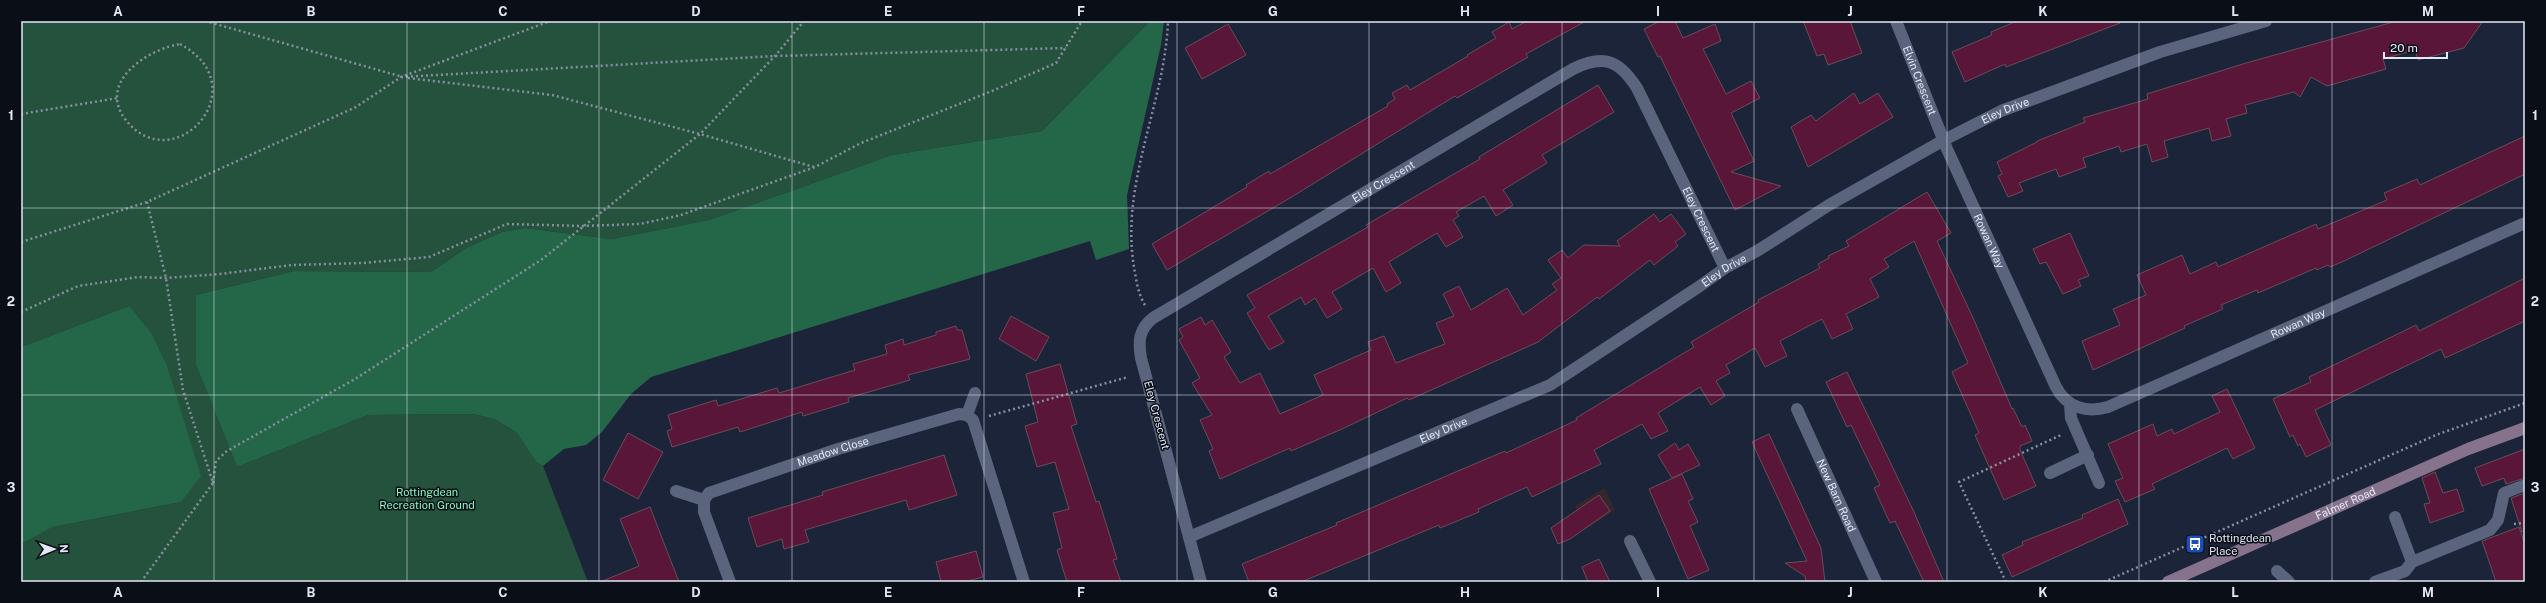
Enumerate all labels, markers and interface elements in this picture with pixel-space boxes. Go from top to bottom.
text: A [113,4,123,19]
text: B [307,4,316,19]
text: C [498,4,508,19]
text: D [691,4,701,19]
text: E [884,4,892,19]
text: F [1077,4,1085,19]
text: G [1268,4,1278,19]
text: H [1460,4,1470,19]
text: I [1656,4,1660,19]
text: J [1847,4,1853,19]
text: K [2038,4,2048,19]
text: L [2231,4,2239,19]
text: M [2422,4,2434,19]
scale bar [2384,34,2447,60]
text: 20 m [2390,41,2418,55]
street label: Elvin Crescent [1901,44,1939,117]
street label: Eley Drive [1979,95,2031,126]
text: 1 [8,108,14,123]
text: 1 [2532,108,2538,123]
street label: Eley Crescent [1350,158,1417,205]
street label: Eley Crescent [1680,185,1722,254]
street label: Rowan Way [1971,212,2007,270]
street label: Eley Drive [1699,252,1748,289]
text: 2 [7,294,15,309]
text: 2 [2531,294,2539,309]
street label: Rowan Way [2269,306,2327,341]
street label: Eley Crescent [1142,379,1172,451]
street label: Eley Drive [1418,415,1469,445]
street label: Meadow Close [796,434,870,469]
street label: New Barn Road [1815,457,1858,534]
text: 3 [7,480,16,495]
text: 3 [2531,480,2540,495]
street label: Falmer Road [2313,485,2377,522]
park label: Rottingdean Recreation Ground [379,486,475,511]
north arrow [34,529,74,569]
place label: Rottingdean Place [2209,532,2271,557]
bus stop icon: Rottingdean Place [2184,533,2206,555]
text: N [58,544,70,553]
text: A [113,585,123,600]
text: B [307,585,316,600]
text: C [498,585,508,600]
text: D [691,585,701,600]
text: E [884,585,892,600]
text: F [1077,585,1085,600]
text: G [1268,585,1278,600]
text: H [1460,585,1470,600]
text: I [1656,585,1660,600]
text: J [1847,585,1853,600]
text: K [2038,585,2048,600]
text: L [2231,585,2239,600]
text: M [2422,585,2434,600]

